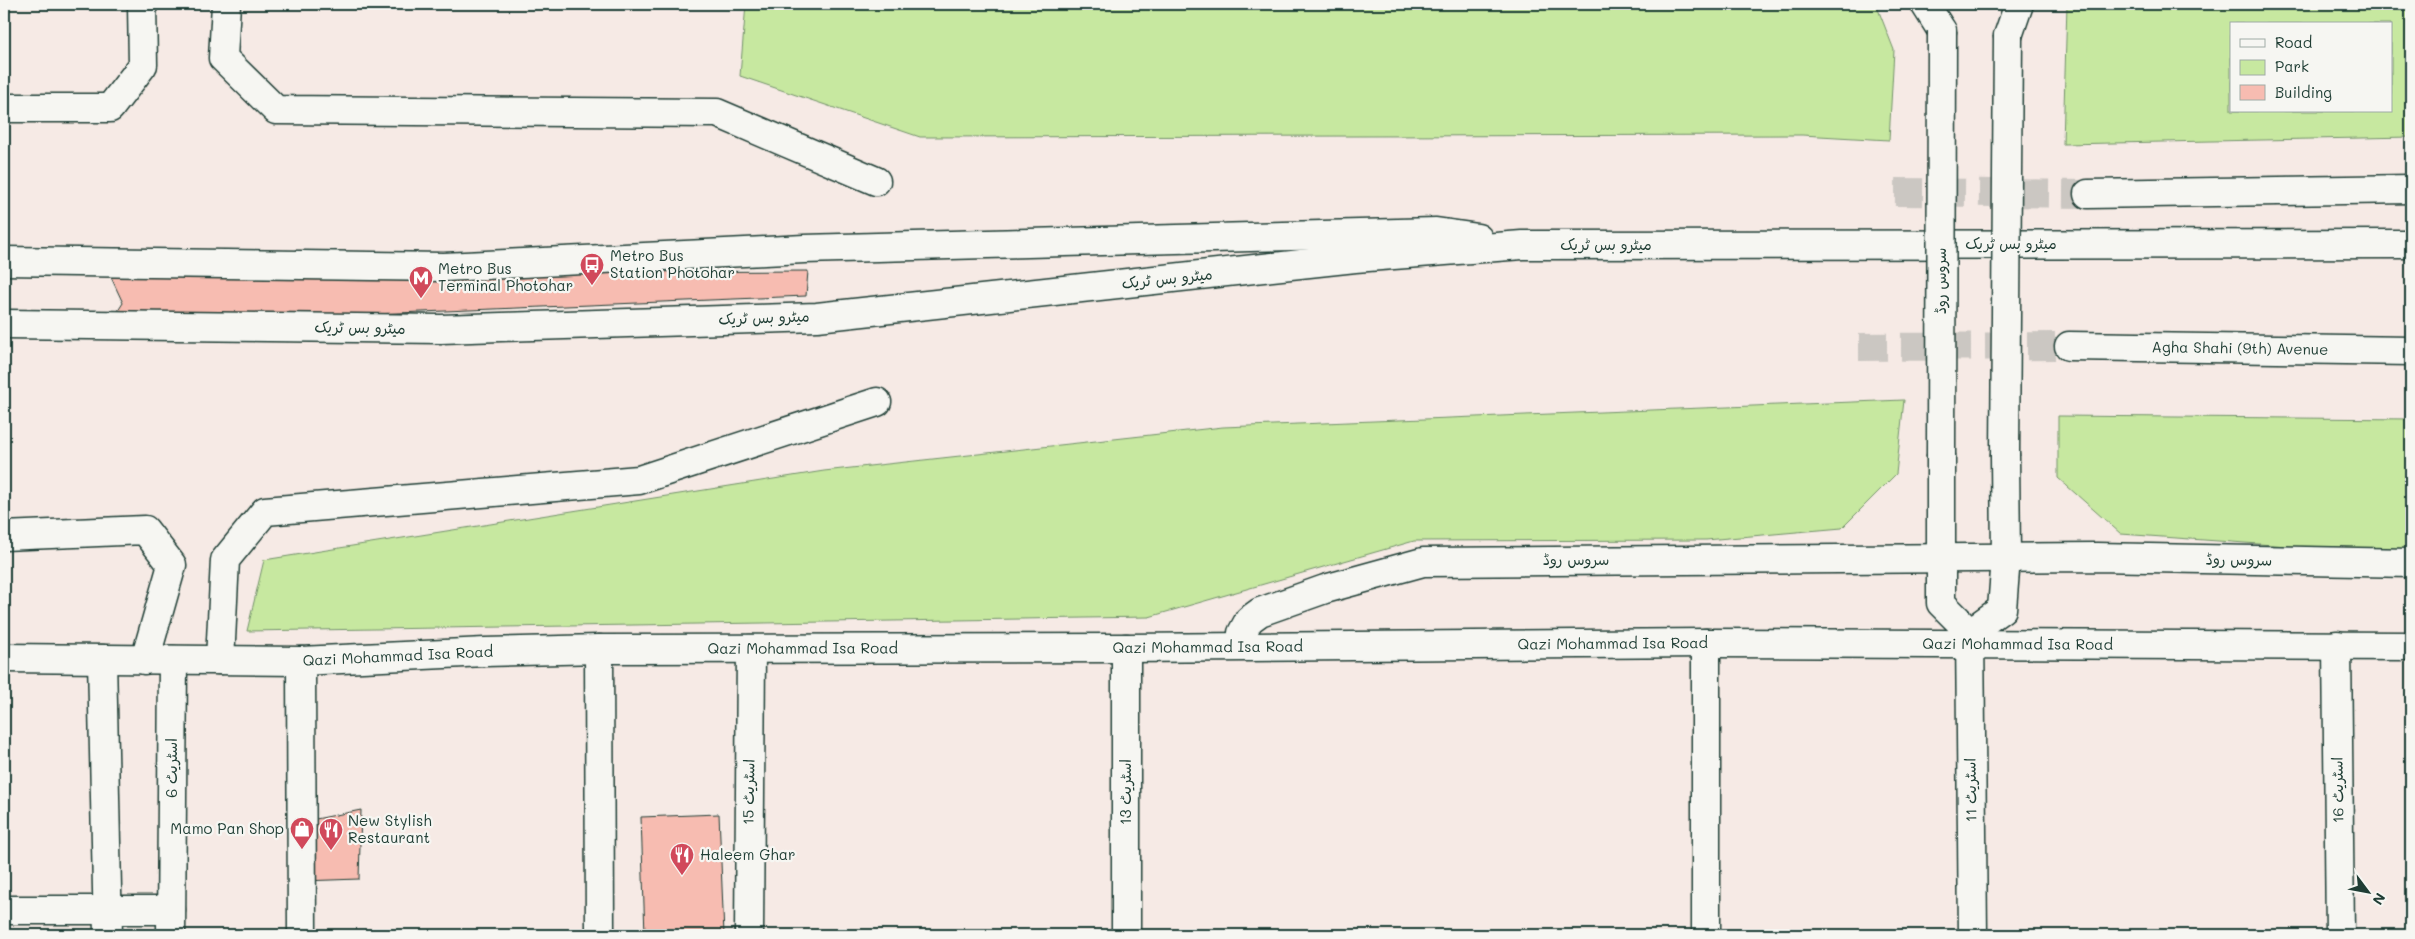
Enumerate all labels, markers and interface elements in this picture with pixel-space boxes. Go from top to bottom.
legend [2230,22,2392,112]
text: Road [2275,32,2312,52]
text: Park [2275,56,2309,76]
text: Building [2275,82,2332,102]
street label: میٹرو بس ٹریک [1965,233,2057,253]
street label: میٹرو بس ٹریک [1560,234,1652,254]
place label: Metro Bus Station Photohar [610,245,735,282]
street label: سروس روڈ [1930,248,1950,314]
bus stop icon: Metro Bus Station Photohar [579,252,605,286]
place label: Metro Bus Terminal Photohar [438,258,573,295]
street label: میٹرو بس ٹریک [1120,263,1213,293]
metro station icon: Metro Bus Terminal Photohar [408,265,434,299]
street label: میٹرو بس ٹریک [718,305,810,329]
street label: میٹرو بس ٹریک [314,316,406,338]
street label: Agha Shahi (9th) Avenue [2151,336,2329,359]
street label: سروس روڈ [2206,548,2272,570]
street label: سروس روڈ [1543,549,1609,569]
street label: Qazi Mohammad Isa Road [1517,632,1708,654]
street label: Qazi Mohammad Isa Road [1922,633,2113,654]
street label: Qazi Mohammad Isa Road [1112,635,1303,657]
street label: Qazi Mohammad Isa Road [707,637,898,658]
street label: Qazi Mohammad Isa Road [302,641,493,670]
street label: اسٹریٹ 6 [161,738,181,798]
street label: اسٹریٹ 16 [2326,757,2348,823]
street label: اسٹریٹ 11 [1959,758,1981,822]
street label: اسٹریٹ 15 [737,759,759,825]
street label: اسٹریٹ 13 [1115,759,1135,825]
place label: New Stylish Restaurant [348,810,432,847]
shop icon: Mamo Pan Shop [289,816,315,850]
restaurant icon: New Stylish Restaurant [318,817,344,851]
place label: Mamo Pan Shop [170,818,284,838]
restaurant icon: Haleem Ghar [669,842,695,876]
place label: Haleem Ghar [700,844,796,864]
north arrow [2342,866,2392,916]
text: N [2369,890,2390,909]

